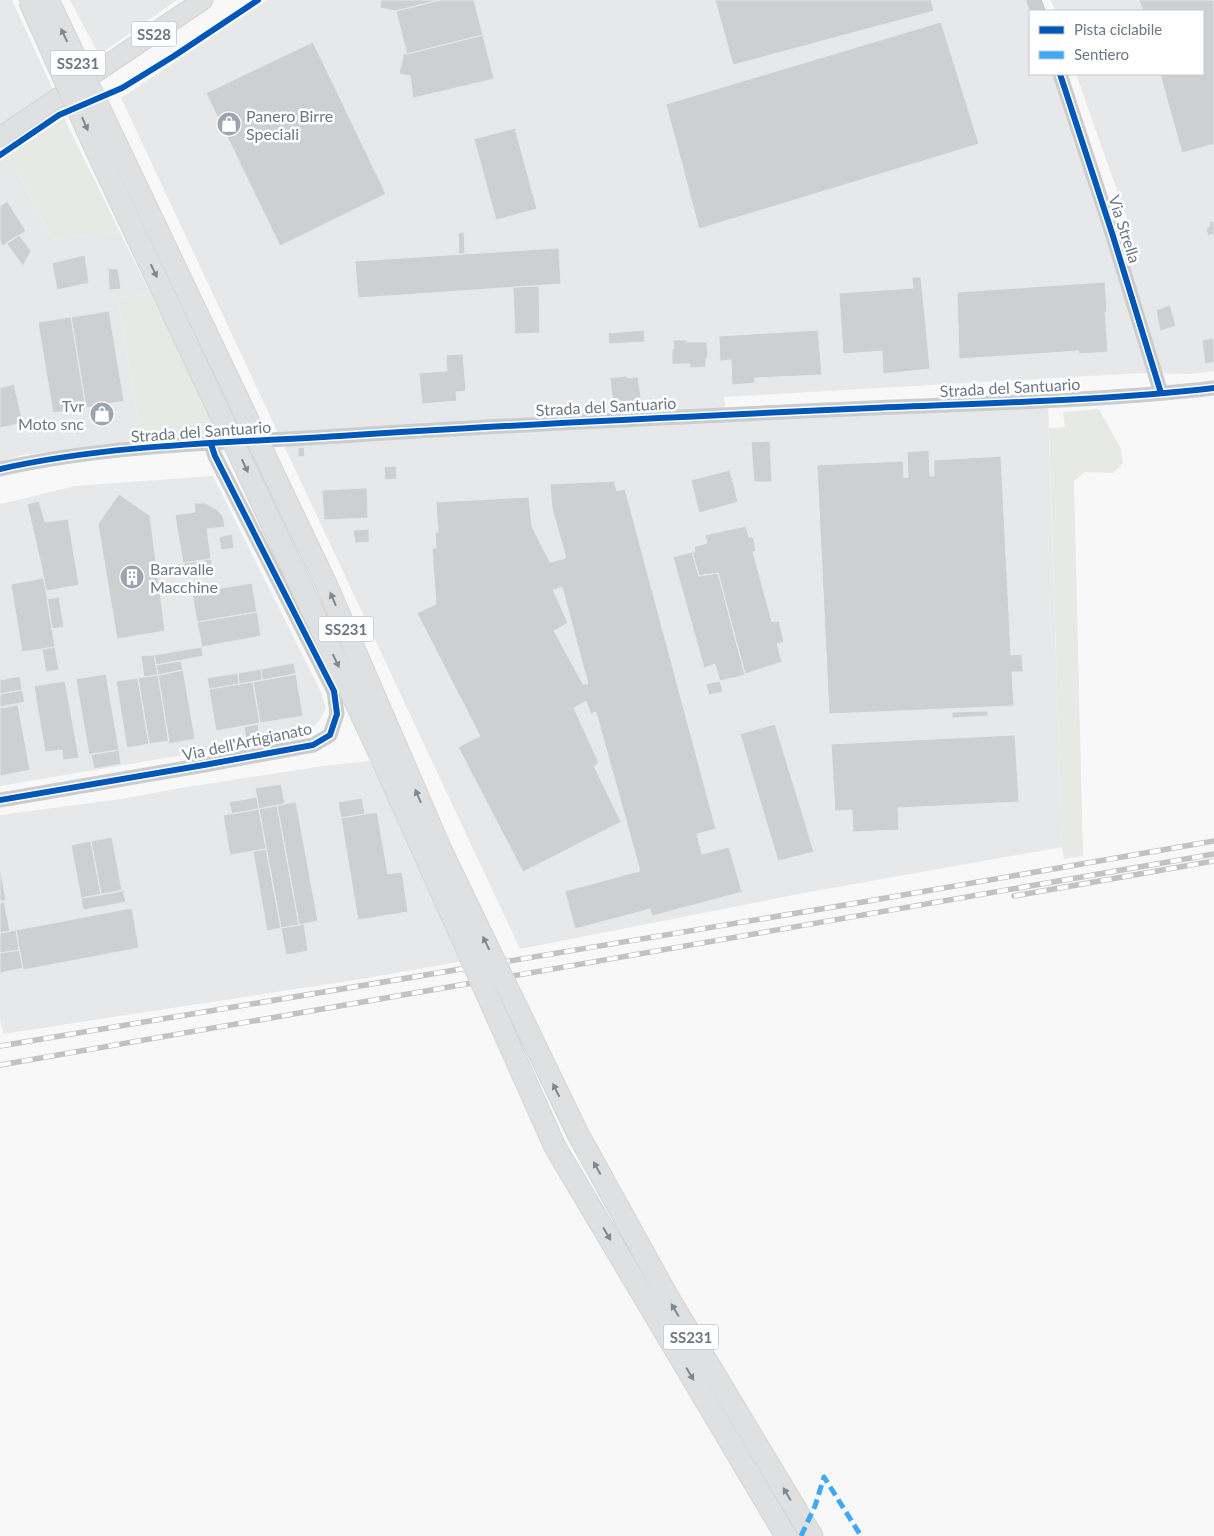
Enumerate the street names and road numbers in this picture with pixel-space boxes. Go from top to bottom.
road number: SS28 [132,22,176,46]
road number: SS231 [50,50,106,76]
street label: Via Strella [1105,193,1145,265]
street label: Strada del Santuario [939,374,1081,400]
street label: Strada del Santuario [535,393,677,419]
street label: Strada del Santuario [130,417,272,445]
road number: SS231 [318,616,374,642]
street label: Via dell'Artigianato [180,718,314,764]
road number: SS231 [664,1324,718,1350]

